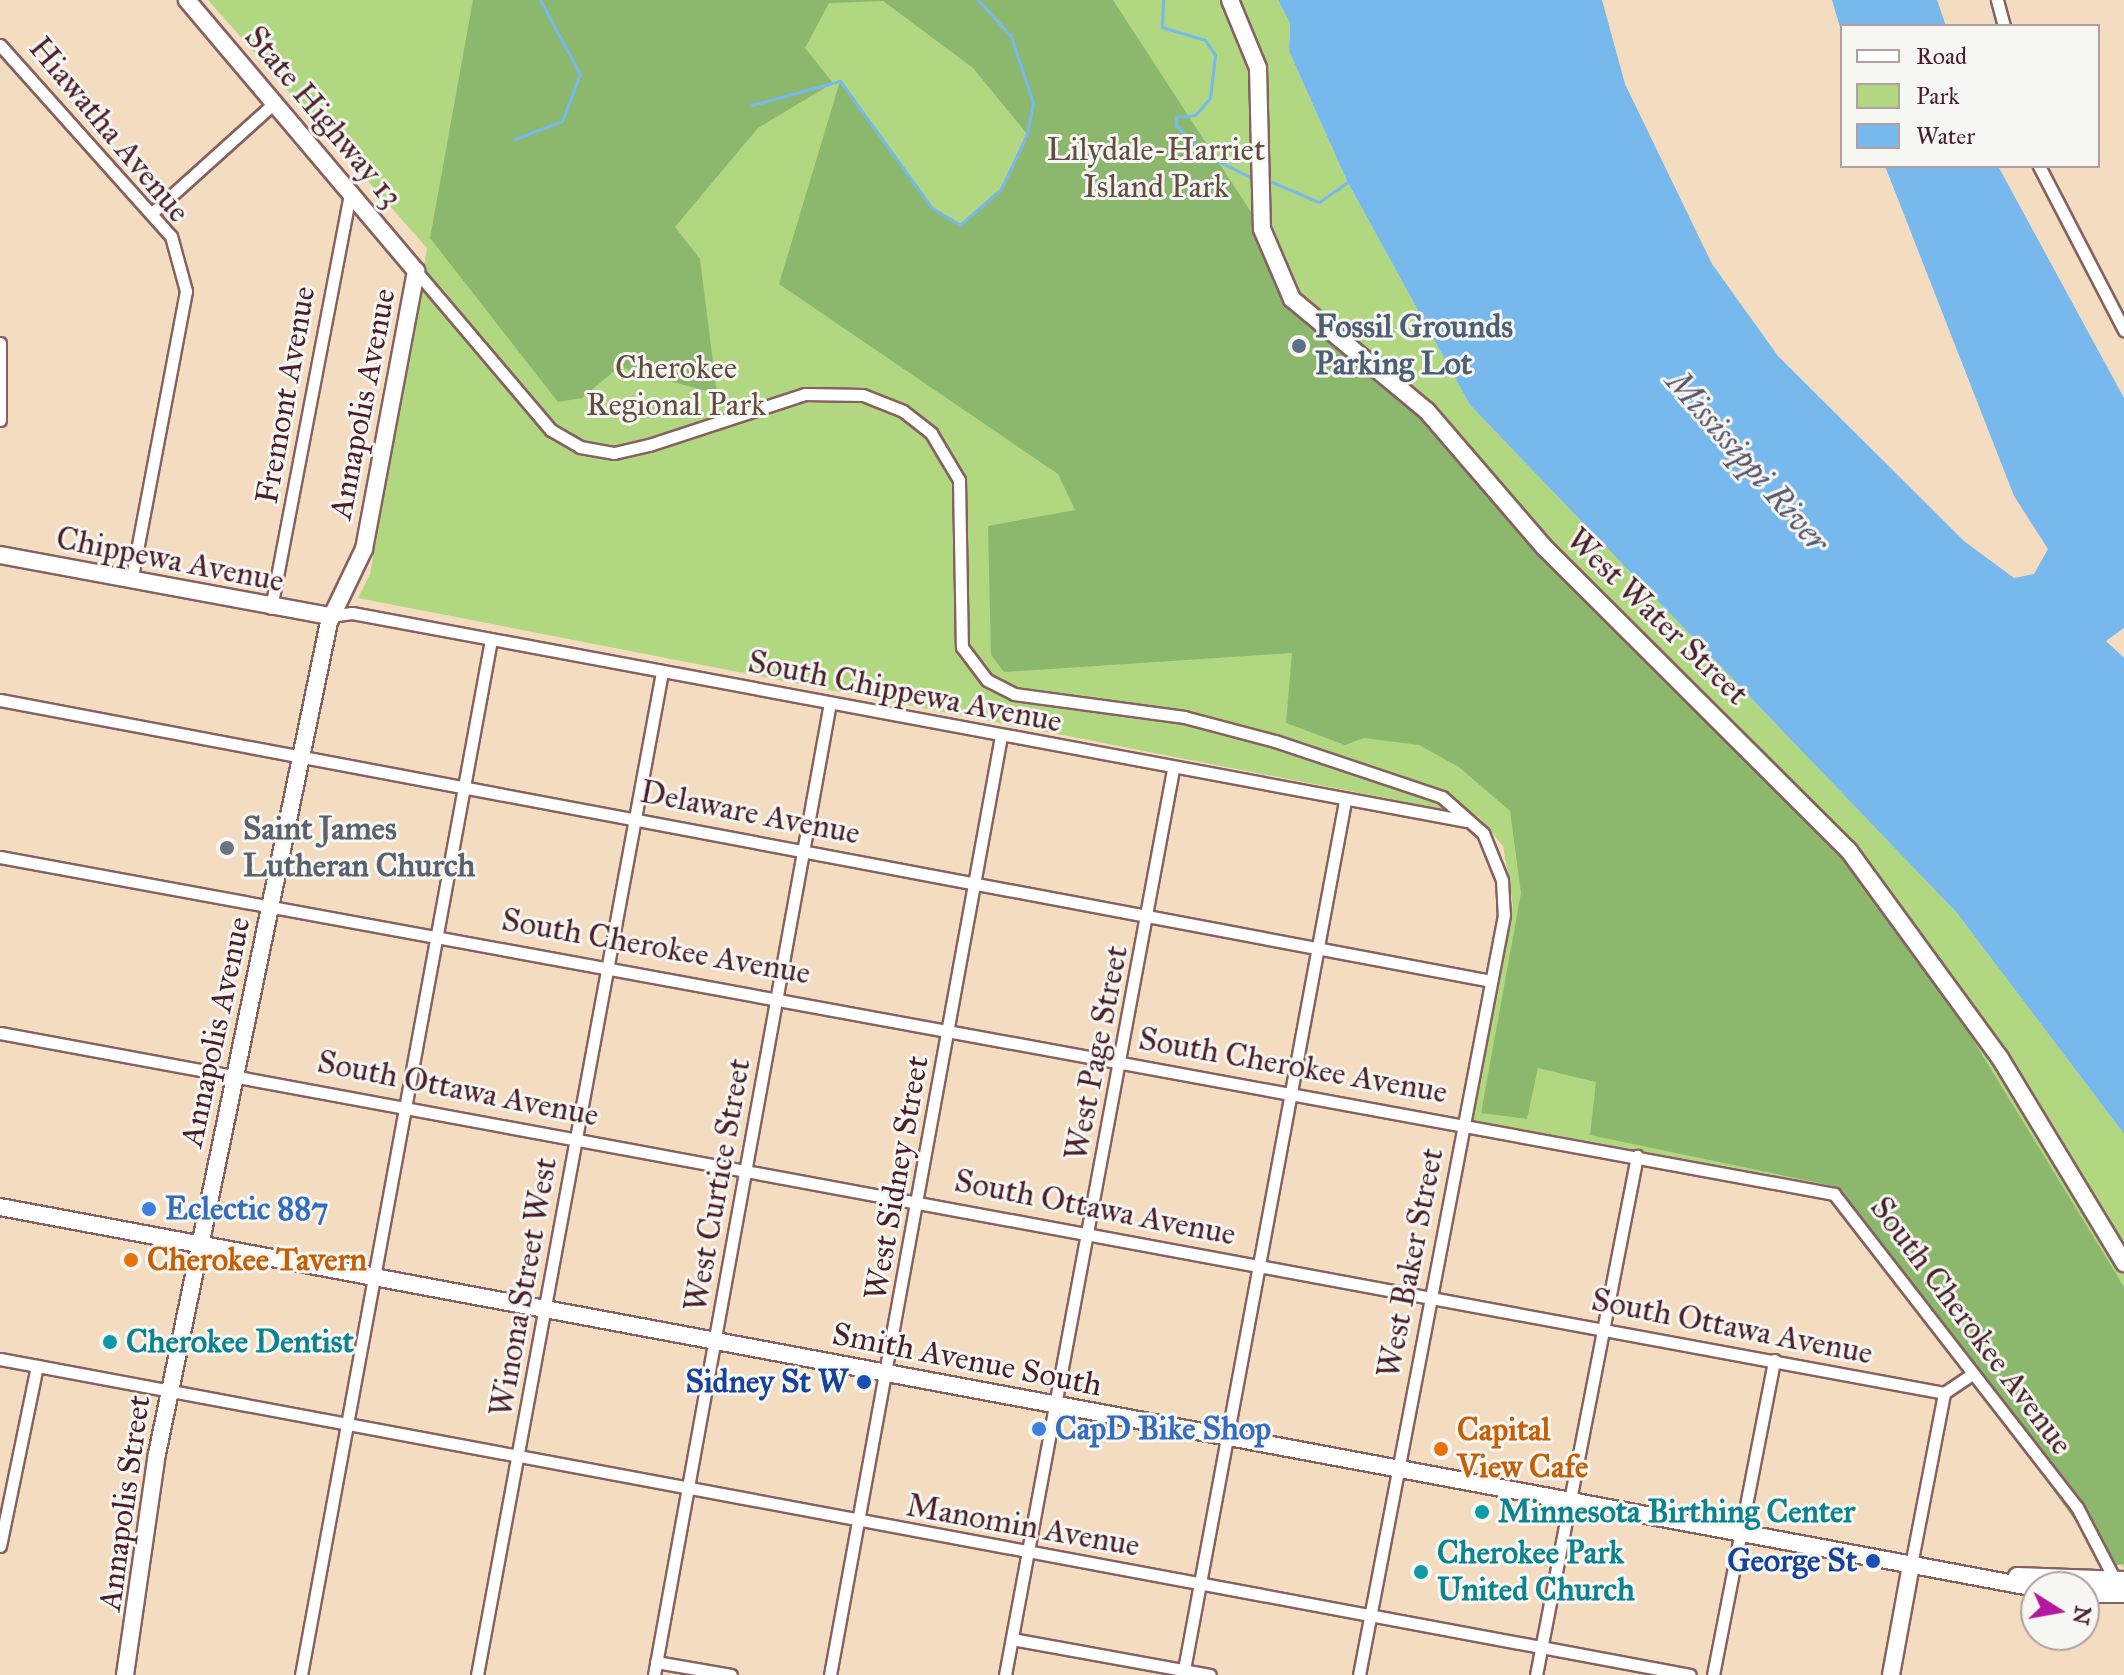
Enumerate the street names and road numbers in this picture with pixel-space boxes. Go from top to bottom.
street label: State Highway 13 [236,18,410,216]
street label: Hiawatha Avenue [20,30,198,230]
street label: Fremont Avenue [248,283,324,507]
street label: Annapolis Avenue [322,285,404,523]
street label: Chippewa Avenue [53,519,287,601]
street label: West Water Street [1558,521,1756,713]
street label: South Chippewa Avenue [745,643,1065,741]
street label: Delaware Avenue [637,773,863,853]
street label: South Cherokee Avenue [499,901,813,993]
street label: Annapolis Avenue [173,914,259,1150]
street label: West Page Street [1057,942,1137,1164]
street label: South Cherokee Avenue [1136,1020,1450,1112]
street label: South Ottawa Avenue [314,1043,602,1135]
street label: West Sidney Street [857,1053,937,1303]
street label: West Curtice Street [677,1055,759,1315]
street label: West Baker Street [1370,1145,1452,1381]
street label: Winona Street West [482,1154,566,1420]
street label: South Ottawa Avenue [951,1162,1239,1254]
street label: South Cherokee Avenue [1862,1190,2080,1462]
street label: South Ottawa Avenue [1588,1281,1876,1373]
street label: Smith Avenue South [829,1315,1105,1405]
street label: Annapolis Street [91,1393,159,1613]
street label: Manomin Avenue [903,1487,1143,1565]

